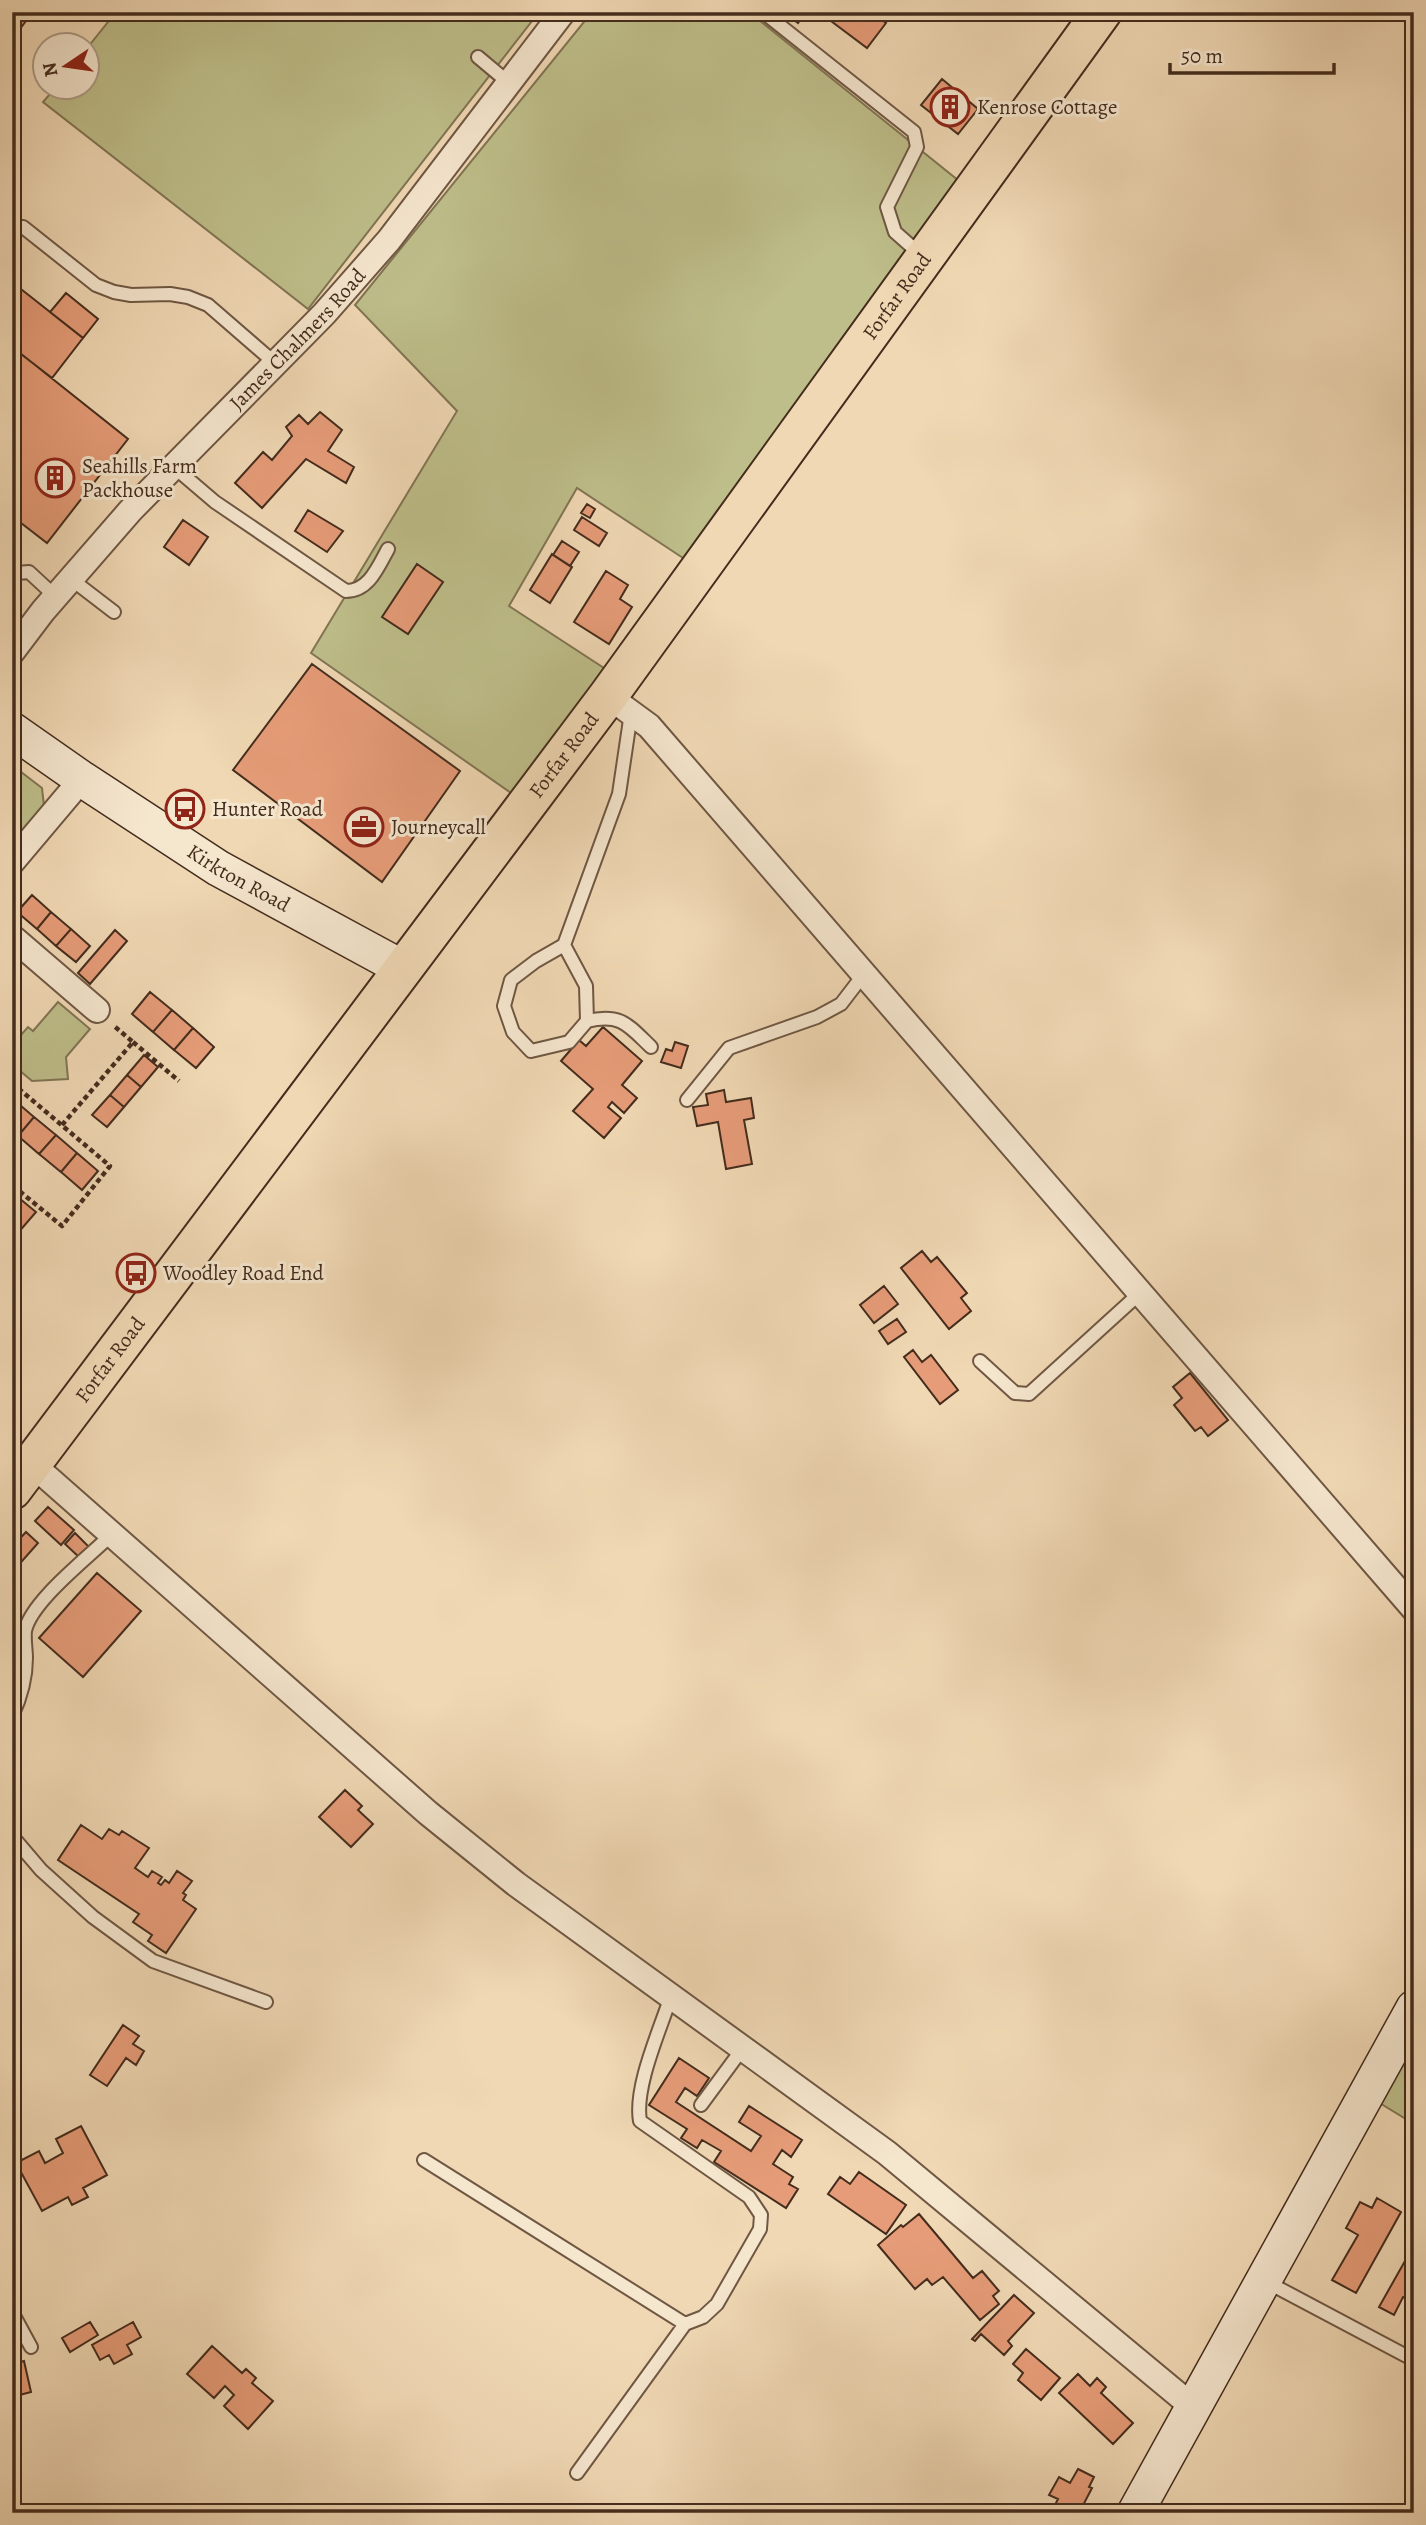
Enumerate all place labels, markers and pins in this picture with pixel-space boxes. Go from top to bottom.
building icon: Kenrose Cottage [929,86,971,128]
place label: Kenrose Cottage [977,93,1118,121]
place label: Seahills Farm Packhouse [82,452,197,504]
building icon: Seahills Farm Packhouse [34,457,76,499]
bus stop icon: Hunter Road [164,788,206,830]
place label: Hunter Road [212,795,324,823]
office icon: Journeycall [343,806,385,848]
place label: Journeycall [391,813,486,841]
bus stop icon: Woodley Road End [115,1252,157,1294]
place label: Woodley Road End [162,1259,324,1287]

